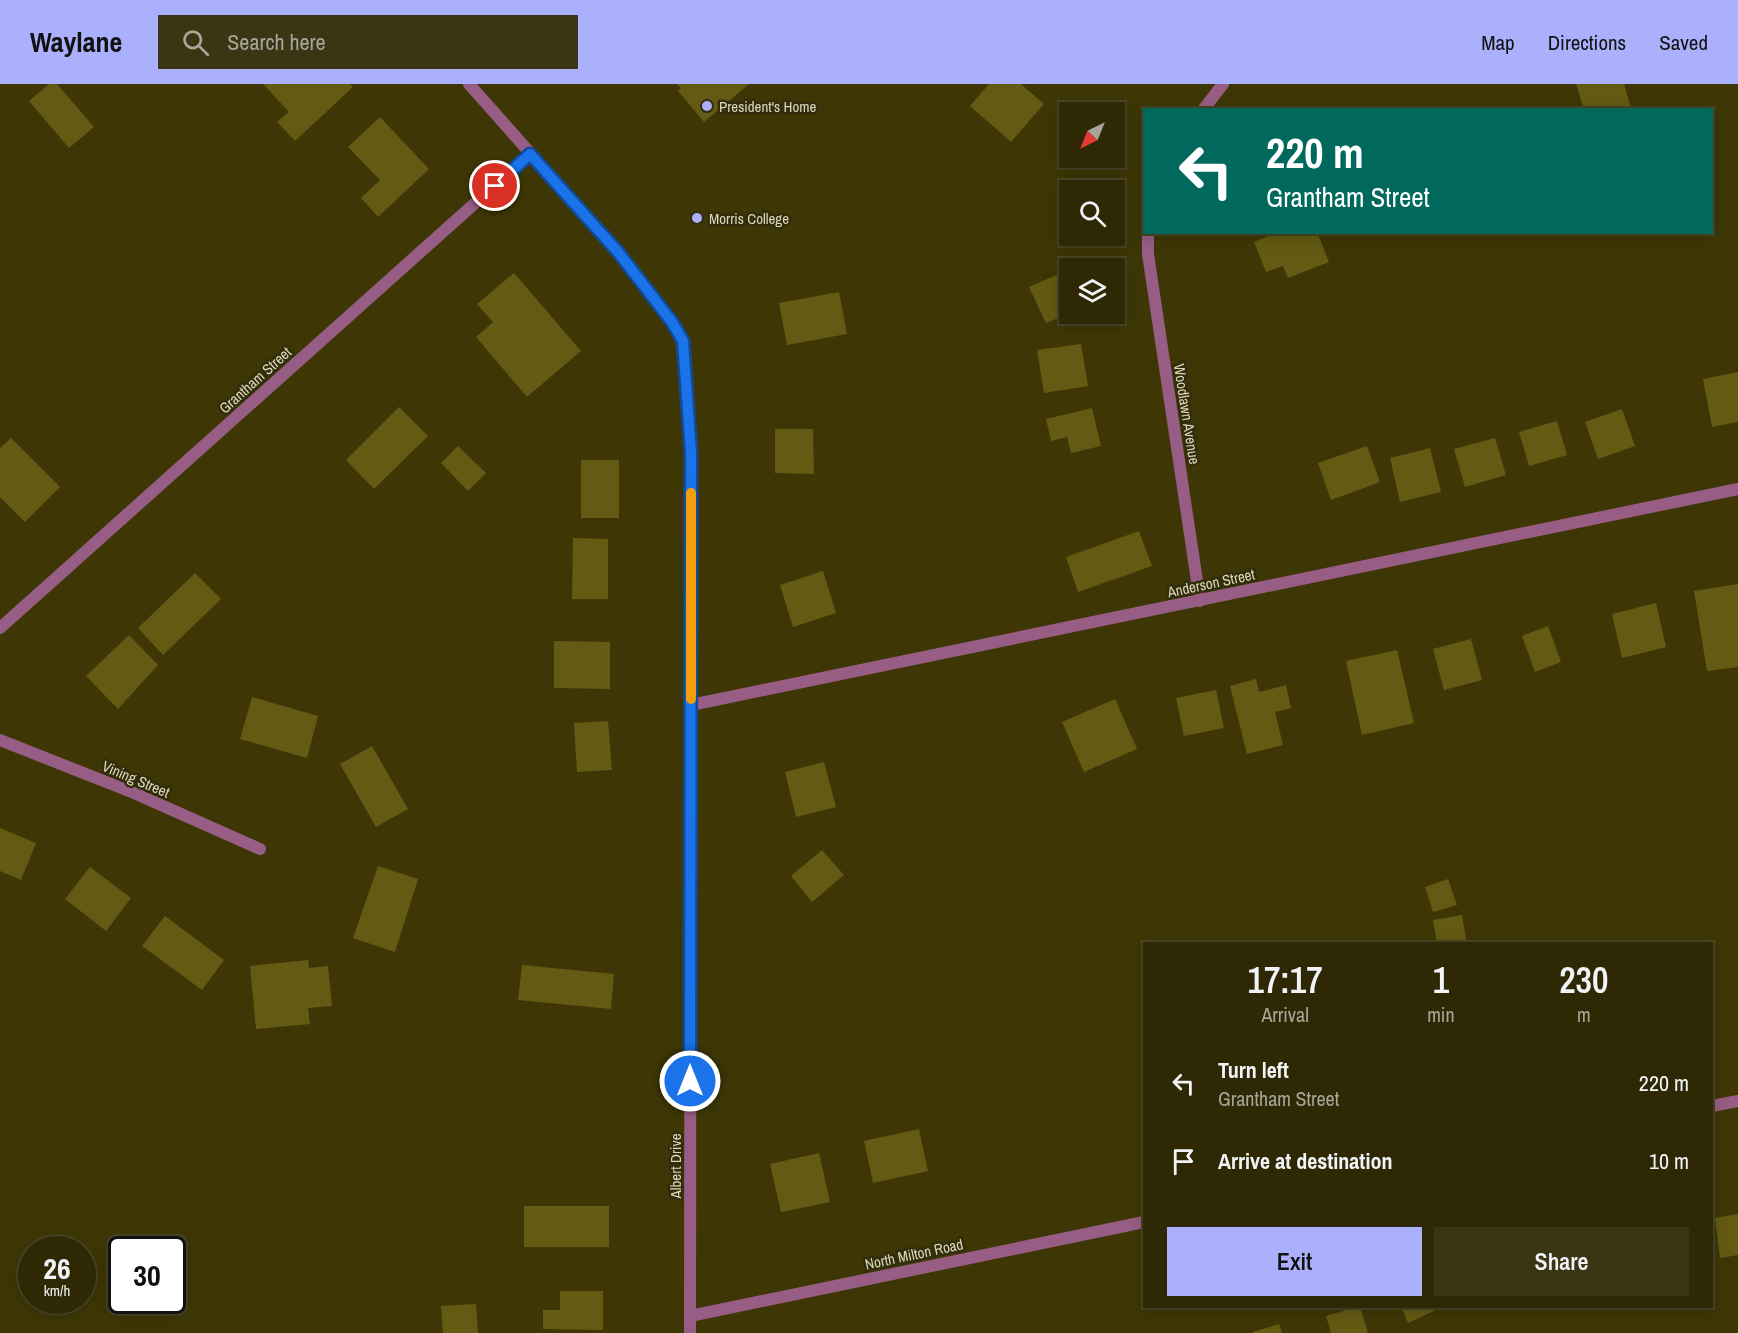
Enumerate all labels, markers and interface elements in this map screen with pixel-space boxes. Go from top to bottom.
search box [158,15,578,69]
text: Waylane [30,23,122,61]
icon: search [179,26,212,59]
text: Search here [227,27,326,57]
text: Map [1481,28,1515,57]
text: Directions [1548,28,1626,57]
text: Saved [1659,28,1708,57]
place label: President's Home [719,96,817,117]
marker: President's Home [700,99,714,113]
north arrow [1059,102,1125,168]
map controls [1059,102,1125,324]
text: 220 m [1266,125,1364,181]
icon: left [1167,132,1245,210]
pin [469,160,520,211]
icon: arrive [478,169,511,202]
text: Grantham Street [1266,179,1430,215]
button: search [1059,180,1125,246]
place label: Morris College [709,208,789,229]
marker: Morris College [690,211,704,225]
button: layers [1059,258,1125,324]
street label: Grantham Street [214,341,296,418]
street label: Woodlawn Avenue [1169,362,1205,466]
street label: Anderson Street [1164,563,1257,603]
street label: Vining Street [99,755,174,803]
text: 17:17 [1248,956,1323,1004]
text: 1 [1433,956,1449,1004]
text: 230 [1559,956,1608,1004]
text: Arrival [1261,1001,1309,1028]
text: min [1427,1001,1455,1028]
text: m [1577,1001,1591,1028]
position arrow [658,1049,722,1113]
text: Turn left [1218,1055,1289,1085]
icon: left [1167,1067,1200,1100]
text: 220 m [1639,1068,1689,1098]
text: Grantham Street [1218,1085,1339,1112]
street label: Albert Drive [665,1133,686,1199]
icon: arrive [1167,1145,1200,1178]
text: Arrive at destination [1218,1146,1392,1176]
text: 10 m [1649,1146,1689,1176]
button: Exit [1167,1227,1422,1296]
button: Share [1434,1227,1689,1296]
street label: North Milton Road [863,1233,965,1275]
speed limit sign: 30 [108,1236,186,1314]
text: 26 [43,1248,71,1288]
text: km/h [44,1280,70,1301]

